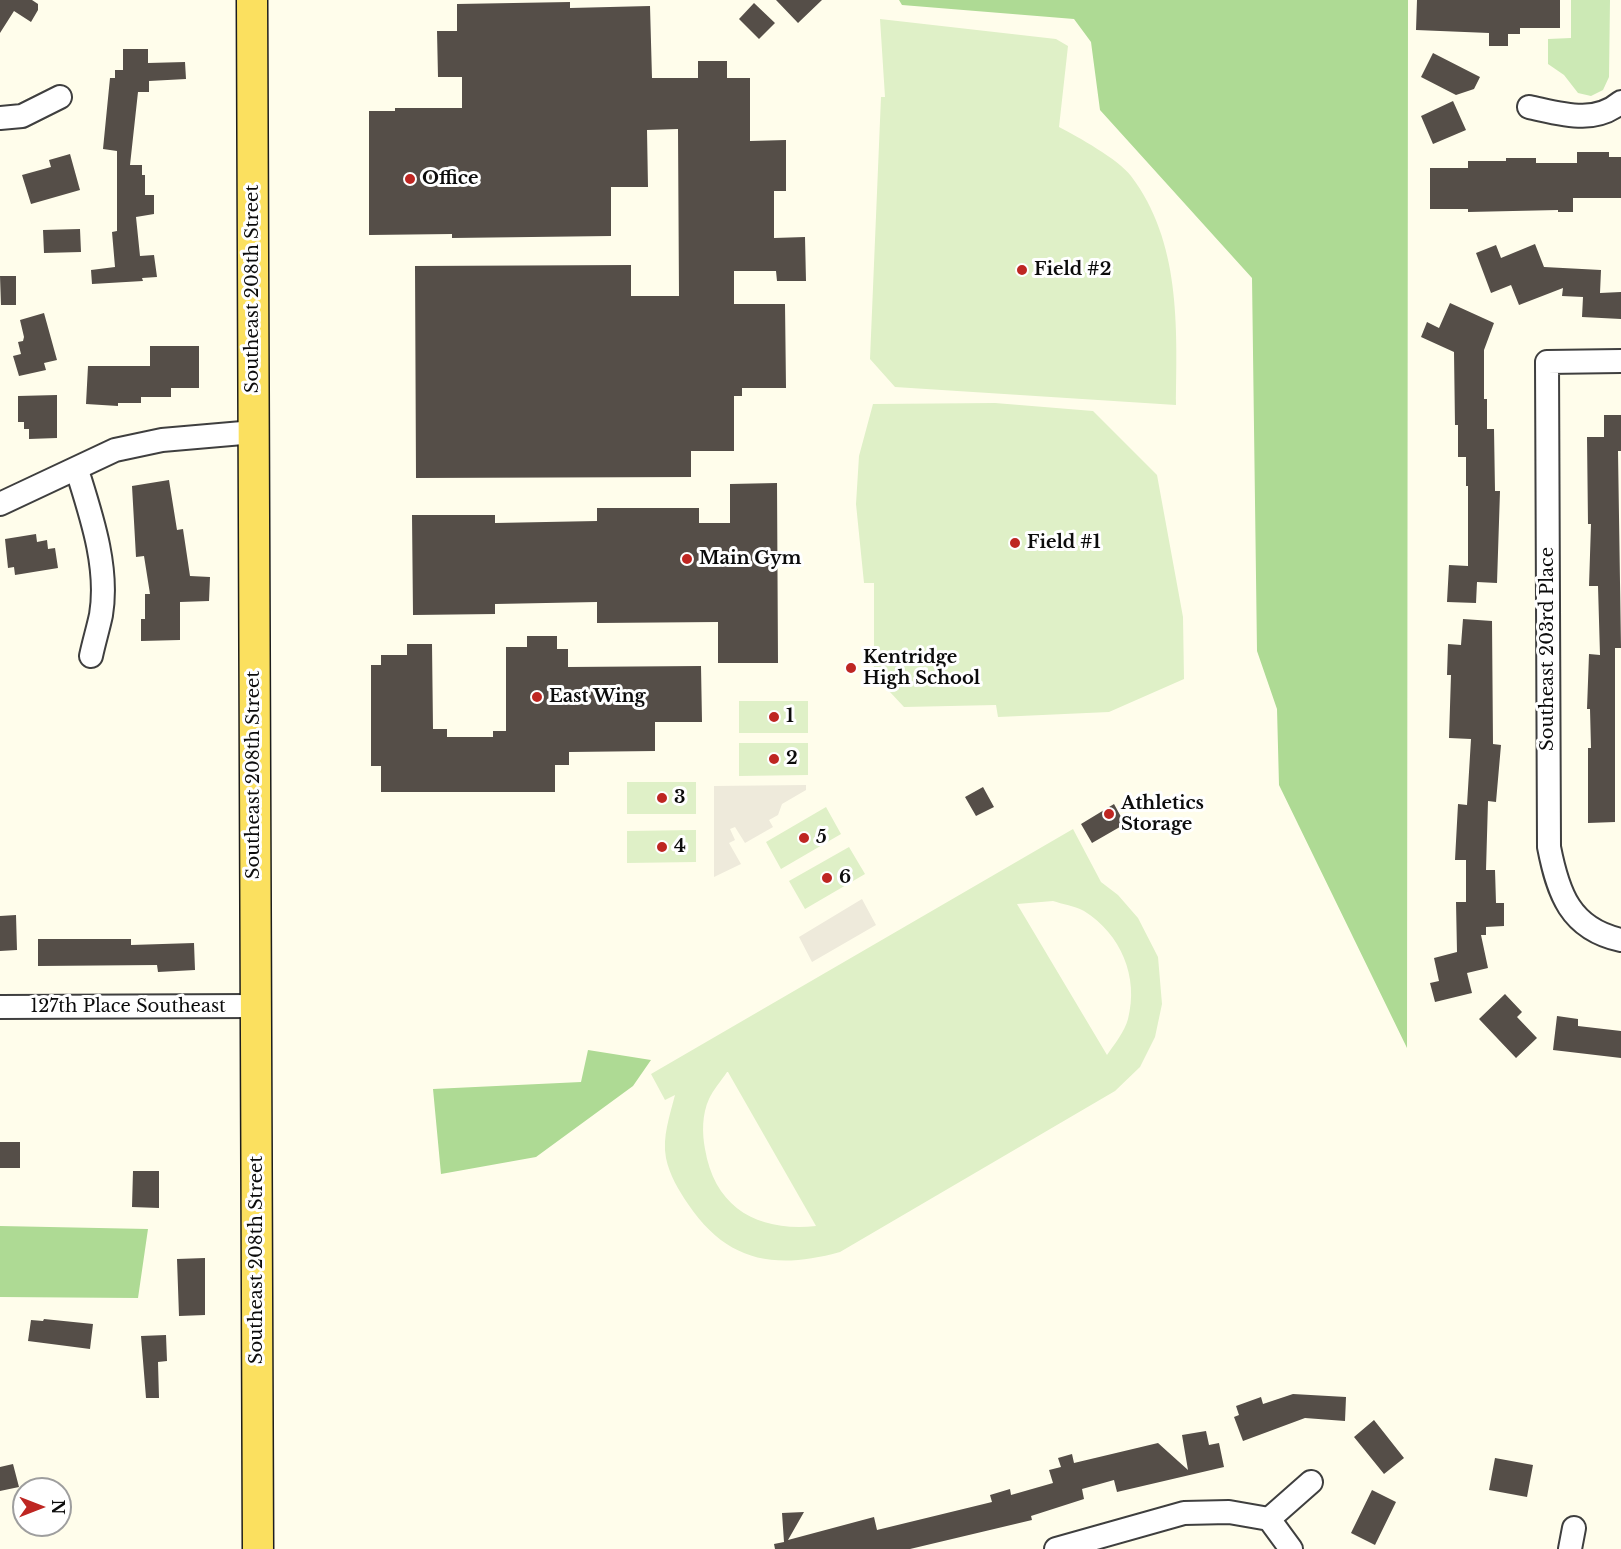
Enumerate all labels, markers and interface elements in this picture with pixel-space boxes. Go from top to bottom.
place label: Office [422,168,478,190]
marker: Office [403,172,417,186]
street label: Southeast 208th Street [242,185,264,393]
place label: Field #2 [1034,259,1111,281]
marker: Field #2 [1015,263,1029,277]
place label: Field #1 [1027,532,1101,554]
marker: Field #1 [1008,536,1022,550]
street label: Southeast 203rd Place [1537,547,1559,751]
place label: Main Gym [699,548,801,570]
marker: Main Gym [680,552,694,566]
place label: Kentridge High School [863,647,980,690]
marker: Kentridge High School [844,661,858,675]
street label: Southeast 208th Street [243,671,265,879]
place label: East Wing [549,686,646,708]
marker: East Wing [530,690,544,704]
place label: 1 [786,706,794,728]
marker: 1 [767,710,781,724]
place label: 2 [786,748,798,770]
marker: 2 [767,752,781,766]
place label: 3 [674,787,685,809]
marker: 3 [655,791,669,805]
place label: Athletics Storage [1121,793,1204,836]
marker: Athletics Storage [1102,807,1116,821]
place label: 5 [816,827,827,849]
marker: 5 [797,831,811,845]
place label: 4 [674,836,686,858]
marker: 4 [655,840,669,854]
place label: 6 [839,867,851,889]
marker: 6 [820,871,834,885]
street label: 127th Place Southeast [30,996,226,1018]
street label: Southeast 208th Street [246,1156,268,1364]
north arrow [12,1477,72,1537]
text: N [48,1499,68,1515]

